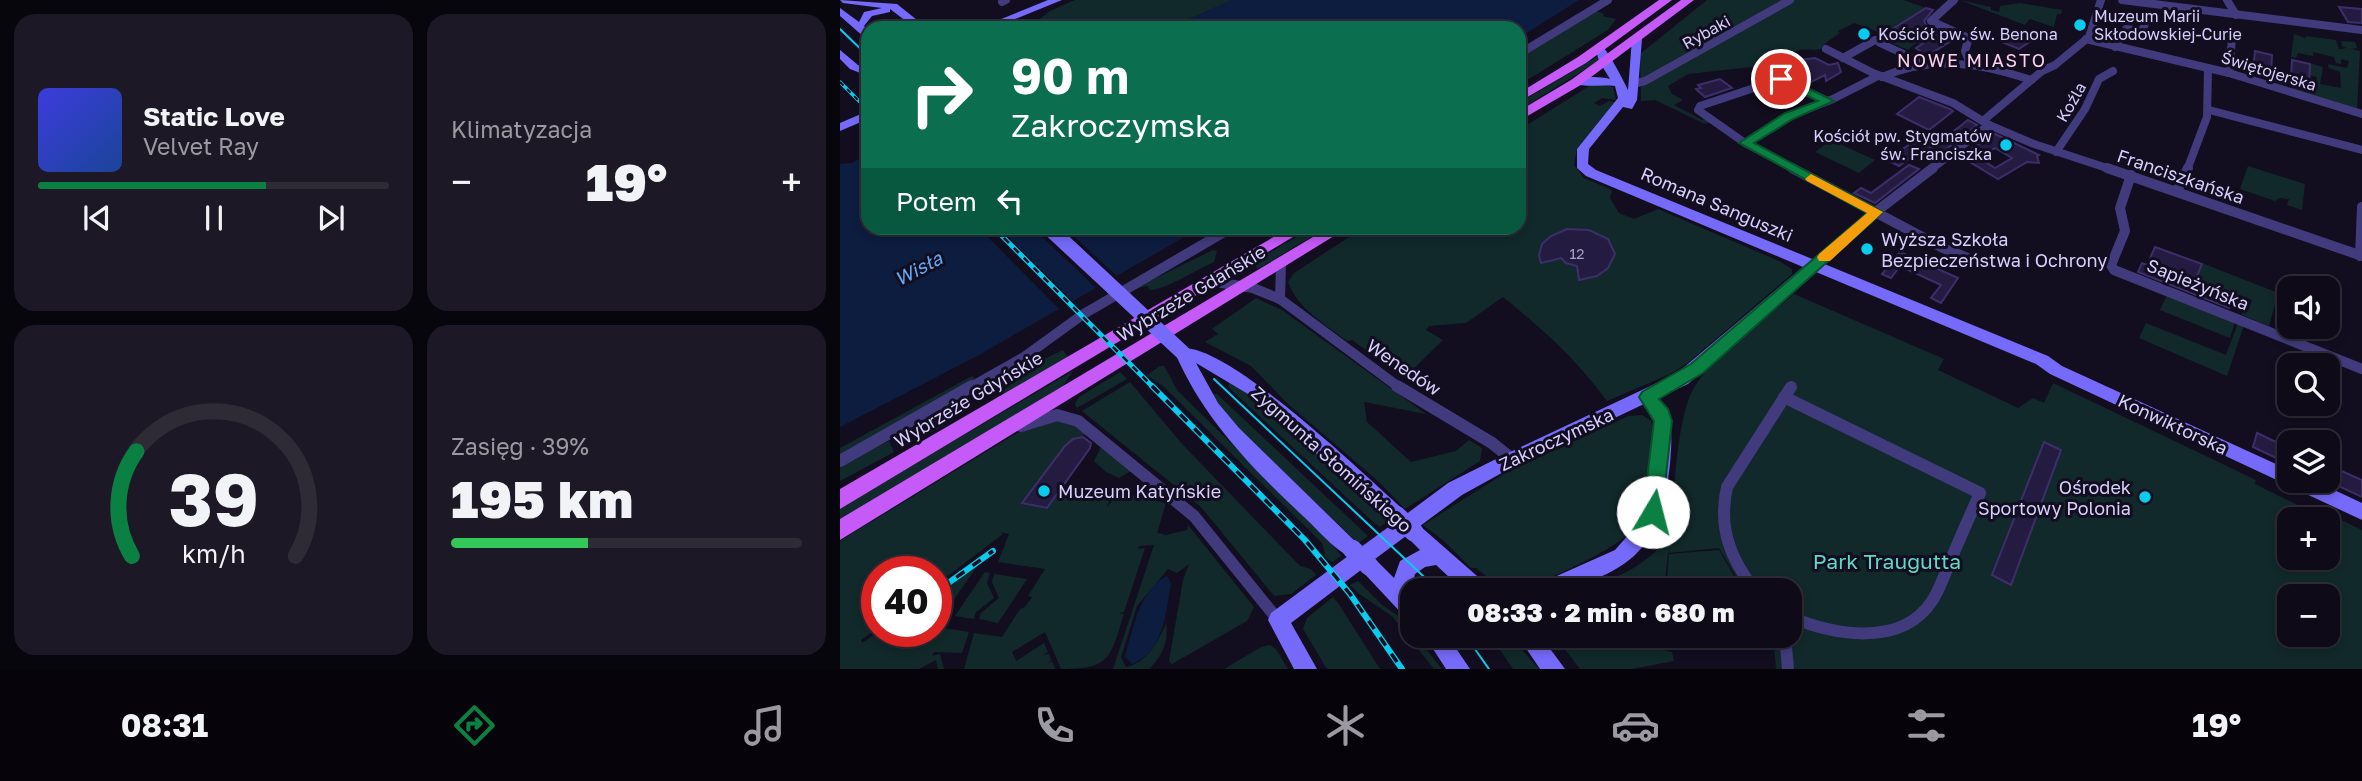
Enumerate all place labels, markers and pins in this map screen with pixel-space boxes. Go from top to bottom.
place label: Muzeum Marii Skłodowskiej-Curie [2094,6,2242,44]
marker: Muzeum Marii Skłodowskiej-Curie [2072,17,2088,33]
place label: Kościół pw. św. Benona [1878,24,2058,44]
marker: Kościół pw. św. Benona [1856,26,1872,42]
pin [1751,49,1811,109]
place label: Kościół pw. Stygmatów św. Franciszka [1813,126,1992,164]
marker: Kościół pw. Stygmatów św. Franciszka [1998,137,2014,153]
place label: Wyższa Szkoła Bezpieczeństwa i Ochrony [1881,228,2107,271]
marker: Wyższa Szkoła Bezpieczeństwa i Ochrony [1859,241,1875,257]
place label: Ośrodek Sportowy Polonia [1978,476,2131,519]
place label: Muzeum Katyńskie [1058,480,1221,502]
marker: Muzeum Katyńskie [1036,483,1052,499]
marker: Ośrodek Sportowy Polonia [2137,489,2153,505]

